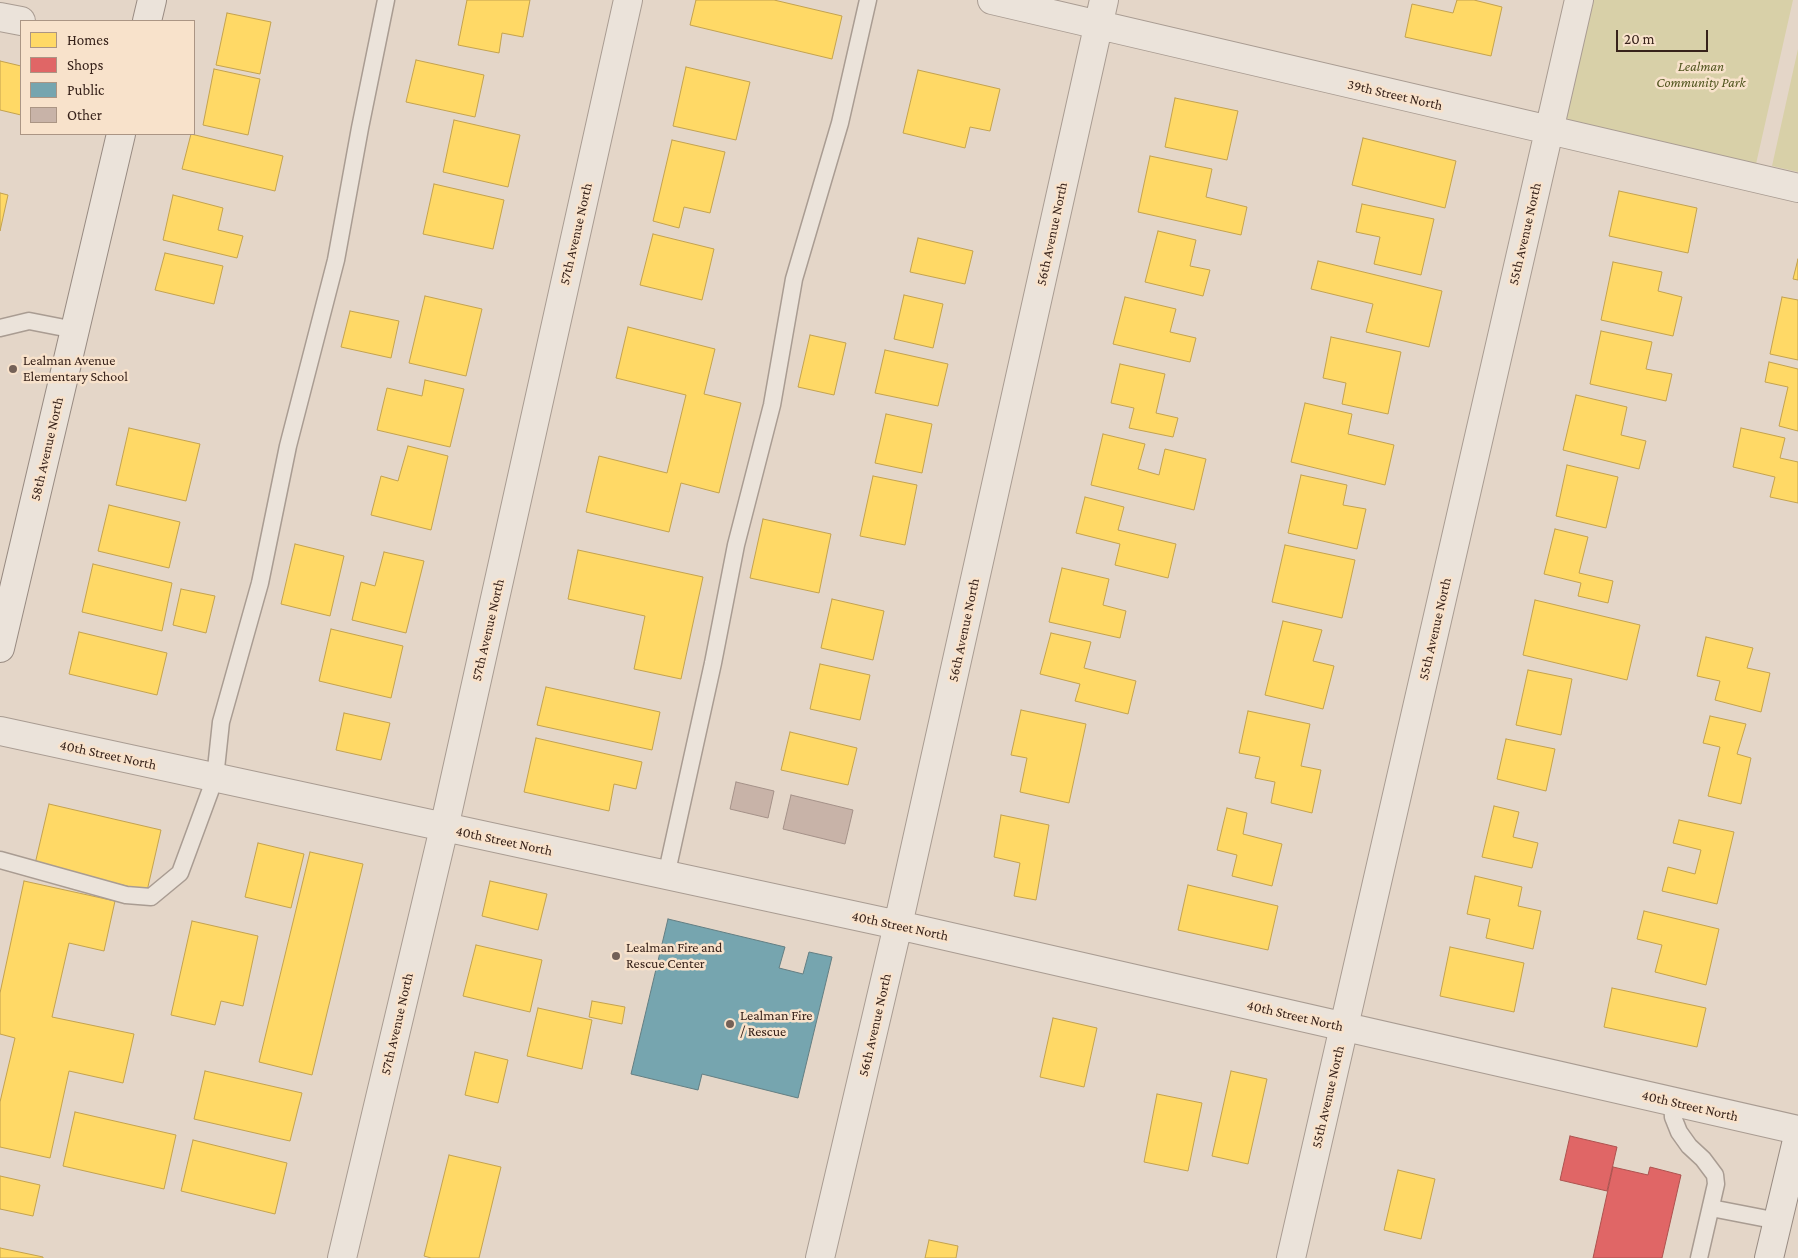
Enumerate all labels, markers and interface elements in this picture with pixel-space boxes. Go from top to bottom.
legend [20,20,195,135]
scale bar [1618,20,1710,52]
text: 20 m [1624,31,1655,47]
text: Homes [67,32,109,48]
text: Shops [67,57,103,73]
park label: Lealman Community Park [1656,59,1746,92]
street label: 39th Street North [1346,76,1444,114]
text: Public [67,82,104,98]
text: Other [67,107,102,123]
street label: 57th Avenue North [556,181,596,287]
street label: 56th Avenue North [1033,181,1071,287]
street label: 55th Avenue North [1505,181,1545,287]
place label: Lealman Avenue Elementary School [23,353,128,386]
marker: Lealman Avenue Elementary School [7,363,19,375]
street label: 58th Avenue North [27,396,67,502]
street label: 55th Avenue North [1415,576,1455,682]
street label: 57th Avenue North [468,577,508,683]
street label: 56th Avenue North [945,577,983,683]
street label: 40th Street North [58,737,158,773]
street label: 40th Street North [454,823,554,859]
street label: 40th Street North [850,908,950,944]
place label: Lealman Fire and Rescue Center [626,940,722,972]
marker: Lealman Fire and Rescue Center [610,950,622,962]
street label: 57th Avenue North [377,971,417,1077]
street label: 56th Avenue North [855,972,895,1078]
street label: 40th Street North [1245,997,1345,1035]
place label: Lealman Fire / Rescue [740,1008,812,1040]
marker: Lealman Fire / Rescue [724,1018,736,1030]
street label: 55th Avenue North [1308,1044,1348,1150]
street label: 40th Street North [1640,1087,1740,1125]

